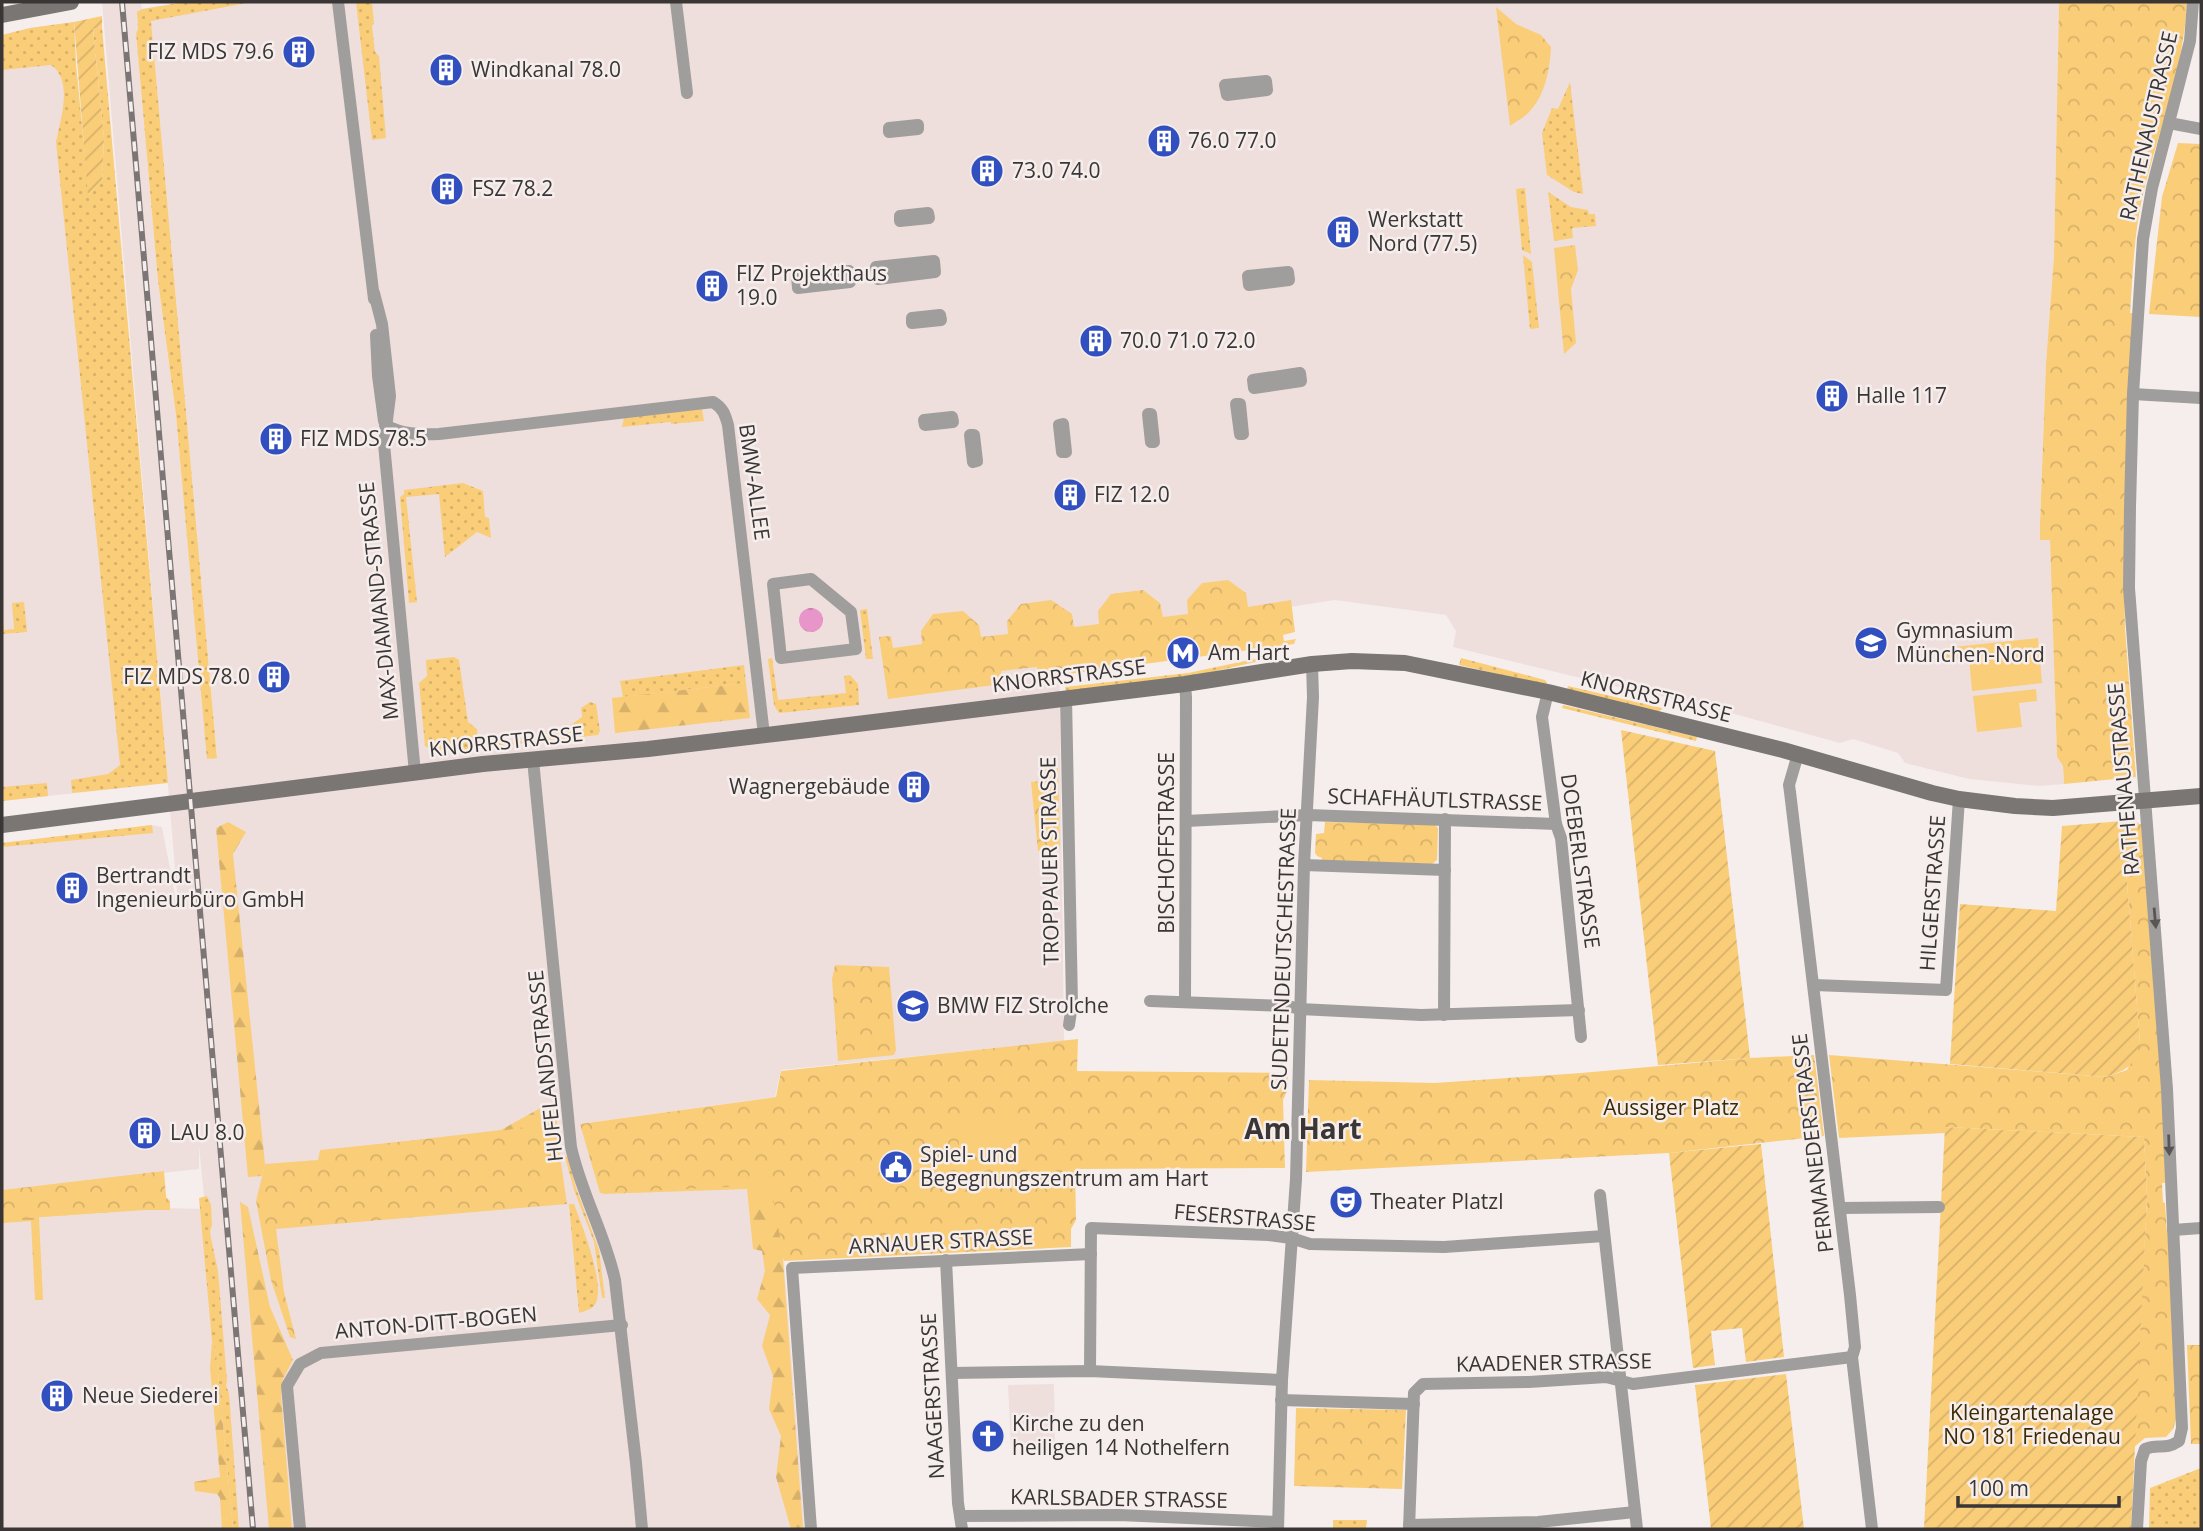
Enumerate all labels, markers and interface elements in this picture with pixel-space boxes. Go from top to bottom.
street label: RATHENAUSTRASSE [2113,28,2183,223]
building icon: FIZ MDS 79.6 [280,33,318,71]
place label: FIZ MDS 79.6 [147,37,274,65]
building icon: Windkanal 78.0 [427,51,465,89]
place label: Windkanal 78.0 [471,55,621,83]
building icon: 76.0 77.0 [1145,122,1183,160]
place label: 76.0 77.0 [1188,126,1277,154]
building icon: 73.0 74.0 [968,152,1006,190]
place label: 73.0 74.0 [1012,156,1101,184]
building icon: FSZ 78.2 [428,170,466,208]
place label: FSZ 78.2 [472,174,553,202]
place label: Werkstatt Nord (77.5) [1368,205,1477,257]
building icon: Werkstatt Nord (77.5) [1324,213,1362,251]
place label: FIZ Projekthaus 19.0 [736,259,887,311]
building icon: FIZ Projekthaus 19.0 [693,267,731,305]
building icon: 70.0 71.0 72.0 [1077,322,1115,360]
place label: 70.0 71.0 72.0 [1120,326,1256,354]
building icon: Halle 117 [1813,377,1851,415]
place label: Halle 117 [1856,381,1947,409]
building icon: FIZ MDS 78.5 [257,420,295,458]
street label: BMW-ALLEE [733,422,777,542]
place label: FIZ MDS 78.5 [300,424,427,452]
building icon: FIZ 12.0 [1051,476,1089,514]
place label: FIZ 12.0 [1094,480,1170,508]
street label: MAX-DIAMAND-STRASSE [352,481,404,722]
place label: Gymnasium München-Nord [1896,616,2045,668]
school or university icon: Gymnasium München-Nord [1852,624,1890,662]
metro station icon: Am Hart [1164,634,1202,672]
place label: Am Hart [1208,638,1289,666]
street label: KNORRSTRASSE [990,652,1147,698]
building icon: FIZ MDS 78.0 [255,658,293,696]
place label: FIZ MDS 78.0 [123,662,250,690]
street label: KNORRSTRASSE [1578,664,1735,728]
street label: RATHENAUSTRASSE [2101,682,2145,877]
street label: KNORRSTRASSE [427,719,584,763]
street label: BISCHOFFSTRASSE [1152,752,1180,934]
street label: TROPPAUER STRASSE [1033,756,1065,966]
building icon: Wagnergebäude [895,768,933,806]
place label: Wagnergebäude [729,772,890,800]
street label: DOEBERLSTRASSE [1555,772,1607,950]
street label: SCHAFHÄUTLSTRASSE [1327,781,1543,817]
street label: SUDETENDEUTSCHESTRASSE [1264,807,1302,1091]
street label: HILGERSTRASSE [1913,814,1951,972]
place label: Bertrandt Ingenieurbüro GmbH [96,861,305,913]
building icon: Bertrandt Ingenieurbüro GmbH [53,869,91,907]
one-way arrow [2150,907,2161,929]
street label: HUFELANDSTRASSE [521,969,569,1163]
school or university icon: BMW FIZ Strolche [894,987,932,1025]
place label: BMW FIZ Strolche [937,991,1109,1019]
street label: PERMANEDERSTRASSE [1785,1032,1839,1254]
park label: Aussiger Platz [1603,1093,1739,1121]
district label: Am Hart [1244,1109,1362,1147]
building icon: LAU 8.0 [126,1114,164,1152]
place label: LAU 8.0 [170,1118,245,1146]
one-way arrow [2164,1134,2175,1156]
place label: Spiel- und Begegnungszentrum am Hart [920,1140,1208,1192]
public building icon: Spiel- und Begegnungszentrum am Hart [877,1148,915,1186]
theatre icon: Theater Platzl [1327,1183,1365,1221]
place label: Theater Platzl [1370,1187,1503,1215]
street label: FESERSTRASSE [1173,1197,1317,1237]
street label: ARNAUER STRASSE [848,1222,1034,1260]
street label: ANTON-DITT-BOGEN [333,1299,538,1345]
street label: NAAGERSTRASSE [914,1312,950,1480]
street label: KAADENER STRASSE [1456,1346,1652,1378]
building icon: Neue Siederei [38,1377,76,1415]
place label: Neue Siederei [82,1381,219,1409]
park label: Kleingartenalage NO 181 Friedenau [1943,1398,2121,1450]
place label: Kirche zu den heiligen 14 Nothelfern [1012,1409,1230,1461]
church icon: Kirche zu den heiligen 14 Nothelfern [969,1417,1007,1455]
scale bar [1958,1464,2119,1508]
text: 100 m [1968,1474,2029,1502]
street label: KARLSBADER STRASSE [1010,1482,1228,1514]

